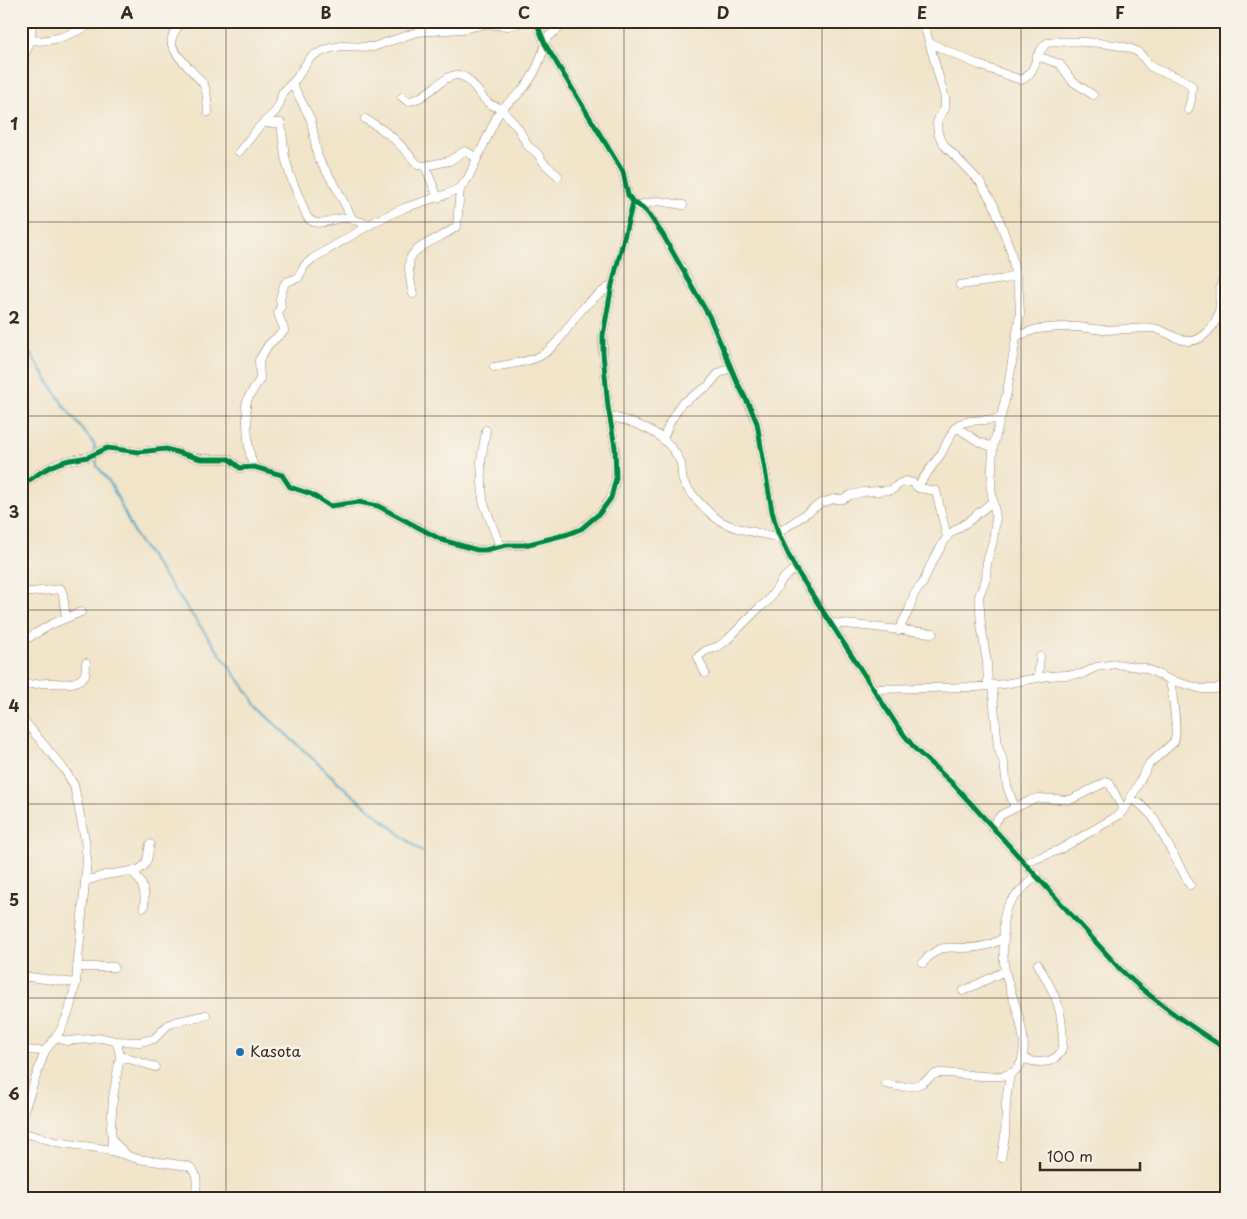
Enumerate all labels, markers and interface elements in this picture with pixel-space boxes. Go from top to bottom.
text: A [121,0,134,24]
text: B [321,0,332,24]
text: C [518,0,530,24]
text: D [717,0,729,24]
text: E [917,0,927,24]
text: F [1115,0,1125,24]
text: 1 [10,111,18,135]
text: 2 [8,305,20,329]
text: 3 [9,499,19,523]
text: 4 [9,693,20,717]
text: 5 [9,887,19,911]
place label: Kasota [250,1039,301,1062]
marker: Kasota [234,1046,246,1058]
text: 6 [8,1081,20,1105]
scale bar [1040,1139,1140,1171]
text: 100 m [1047,1144,1093,1167]

